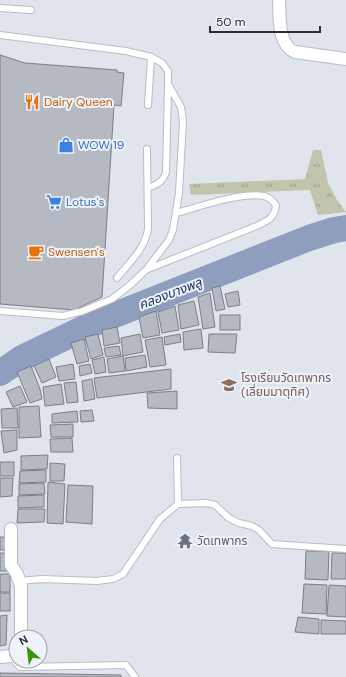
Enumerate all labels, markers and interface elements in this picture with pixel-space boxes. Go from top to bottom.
scale bar [210,8,320,34]
text: 50 m [216,14,245,30]
restaurant icon: Dairy Queen [23,93,41,111]
place label: Dairy Queen [44,94,113,110]
shop icon: WOW 19 [57,136,75,154]
place label: WOW 19 [78,137,124,153]
supermarket icon: Lotus's [45,193,63,211]
place label: Lotus's [66,194,104,210]
cafe icon: Swensen's [27,243,45,261]
place label: Swensen's [48,244,105,260]
water label: คลองบางพลู [136,273,205,313]
place label: โรงเรียนวัดเทพากร (เลี่ยมมาตุทิศ) [241,370,331,400]
school or university icon: โรงเรียนวัดเทพากร (เลี่ยมมาตุทิศ) [220,376,238,394]
temple icon: วัดเทพากร [176,532,194,550]
place label: วัดเทพากร [197,533,248,549]
north arrow [8,629,48,669]
text: N [16,632,30,648]

